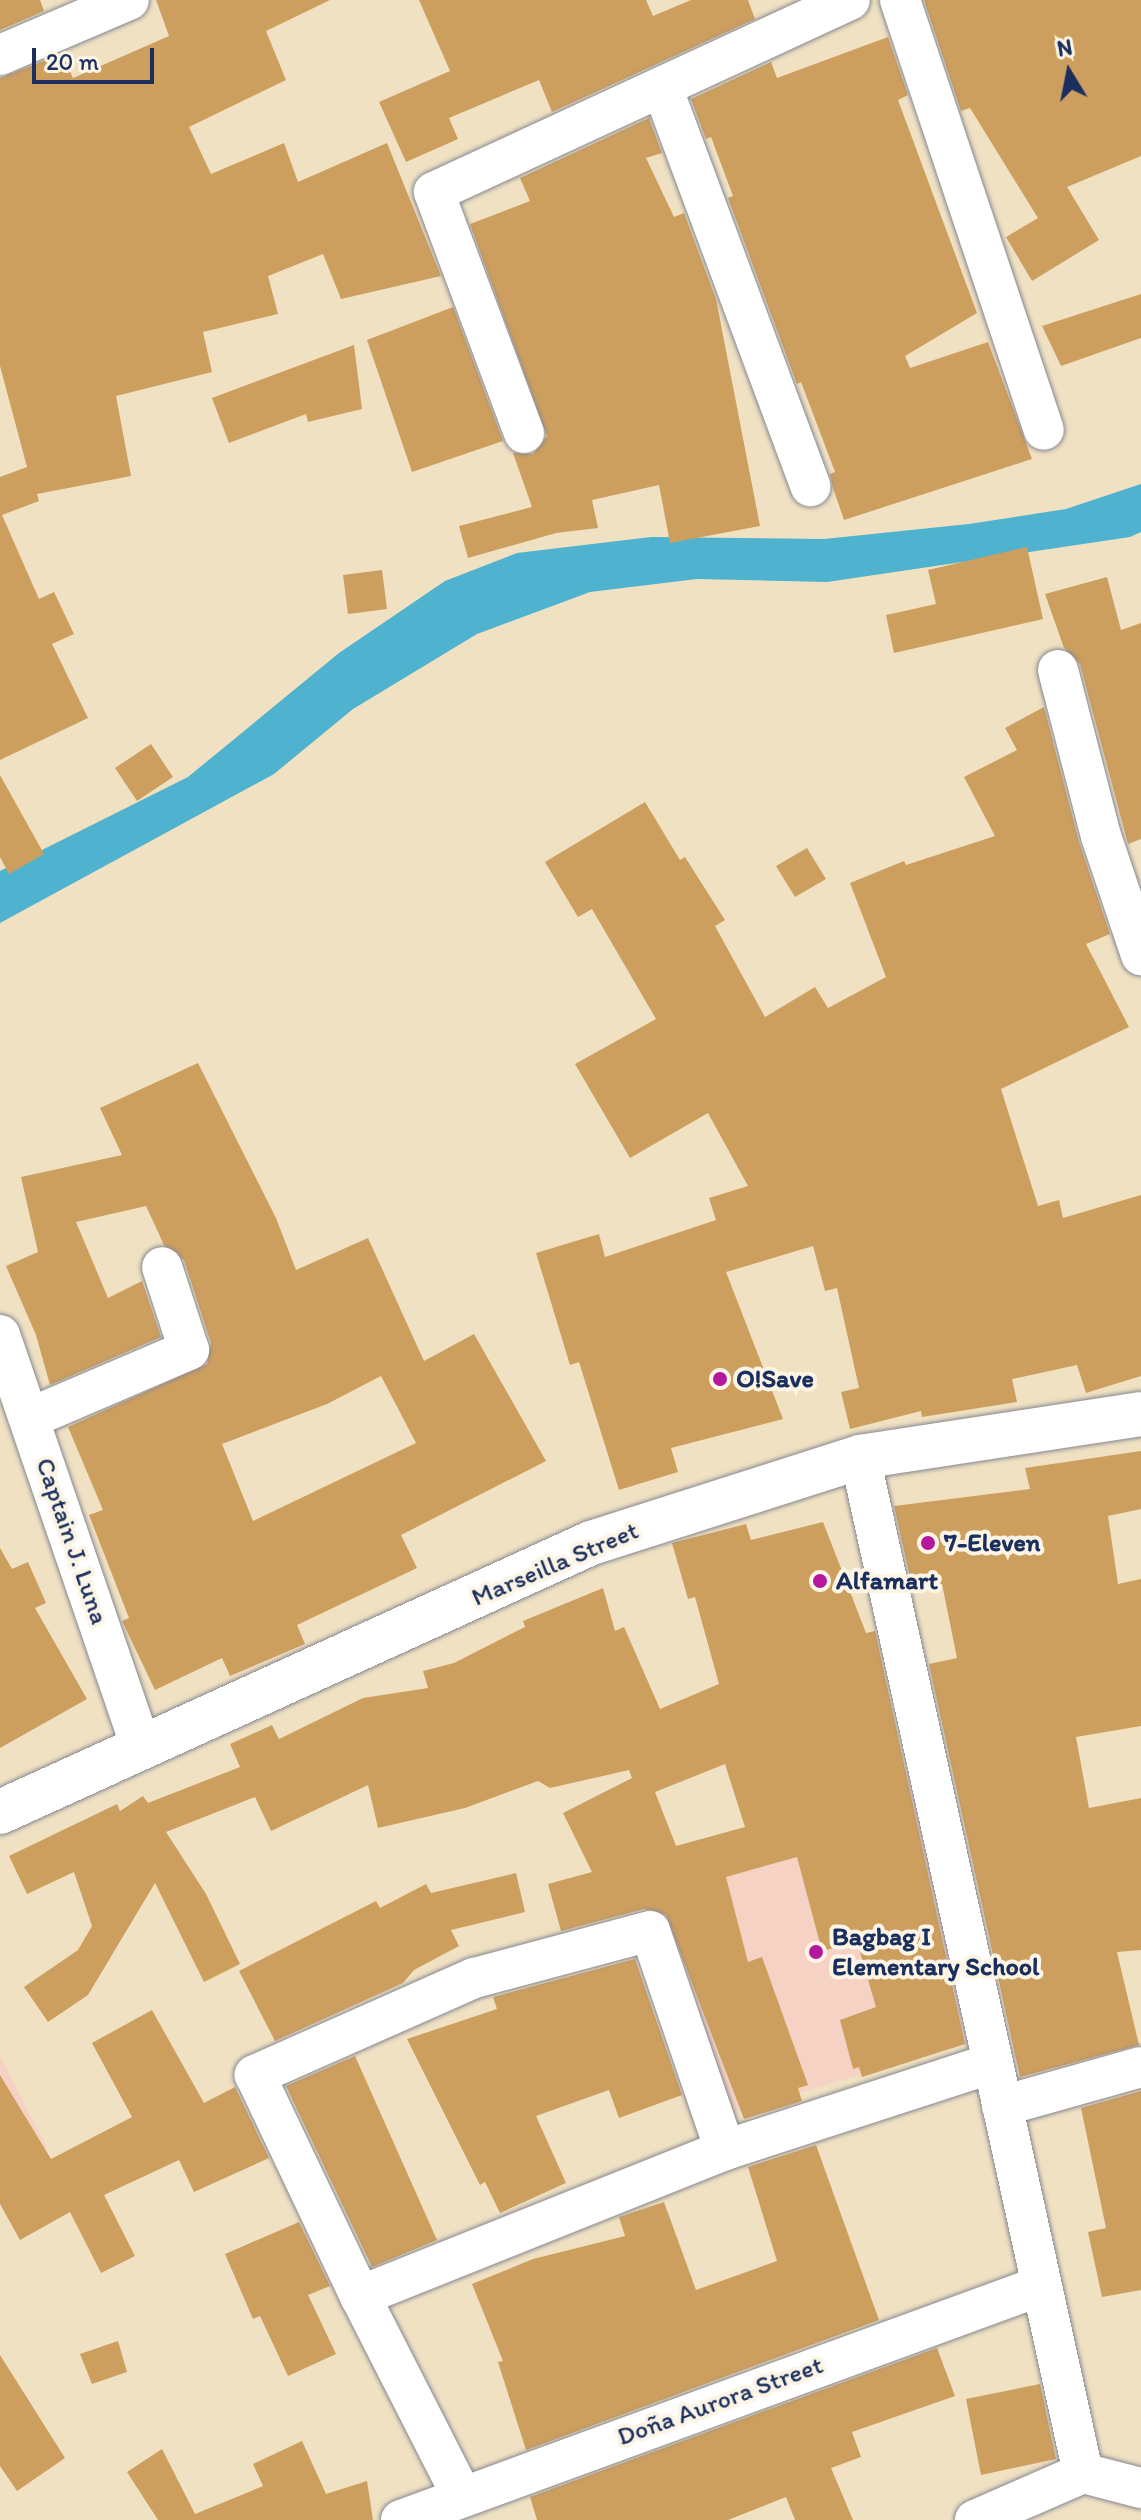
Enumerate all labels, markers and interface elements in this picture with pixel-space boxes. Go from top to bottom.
scale bar [36,32,158,82]
north arrow [1029,32,1109,112]
text: N [1055,33,1074,62]
text: 20 m [46,47,99,76]
place label: O!Save [736,1363,814,1395]
marker: O!Save [711,1370,729,1388]
street label: Captain J. Luna [29,1454,115,1628]
street label: Marseilla Street [467,1515,643,1613]
place label: 7-Eleven [944,1527,1041,1559]
marker: 7-Eleven [919,1534,937,1552]
place label: Alfamart [836,1565,938,1597]
marker: Alfamart [811,1572,829,1590]
place label: Bagbag I Elementary School [832,1921,1039,1982]
marker: Bagbag I Elementary School [807,1943,825,1961]
street label: Doña Aurora Street [613,2349,827,2453]

